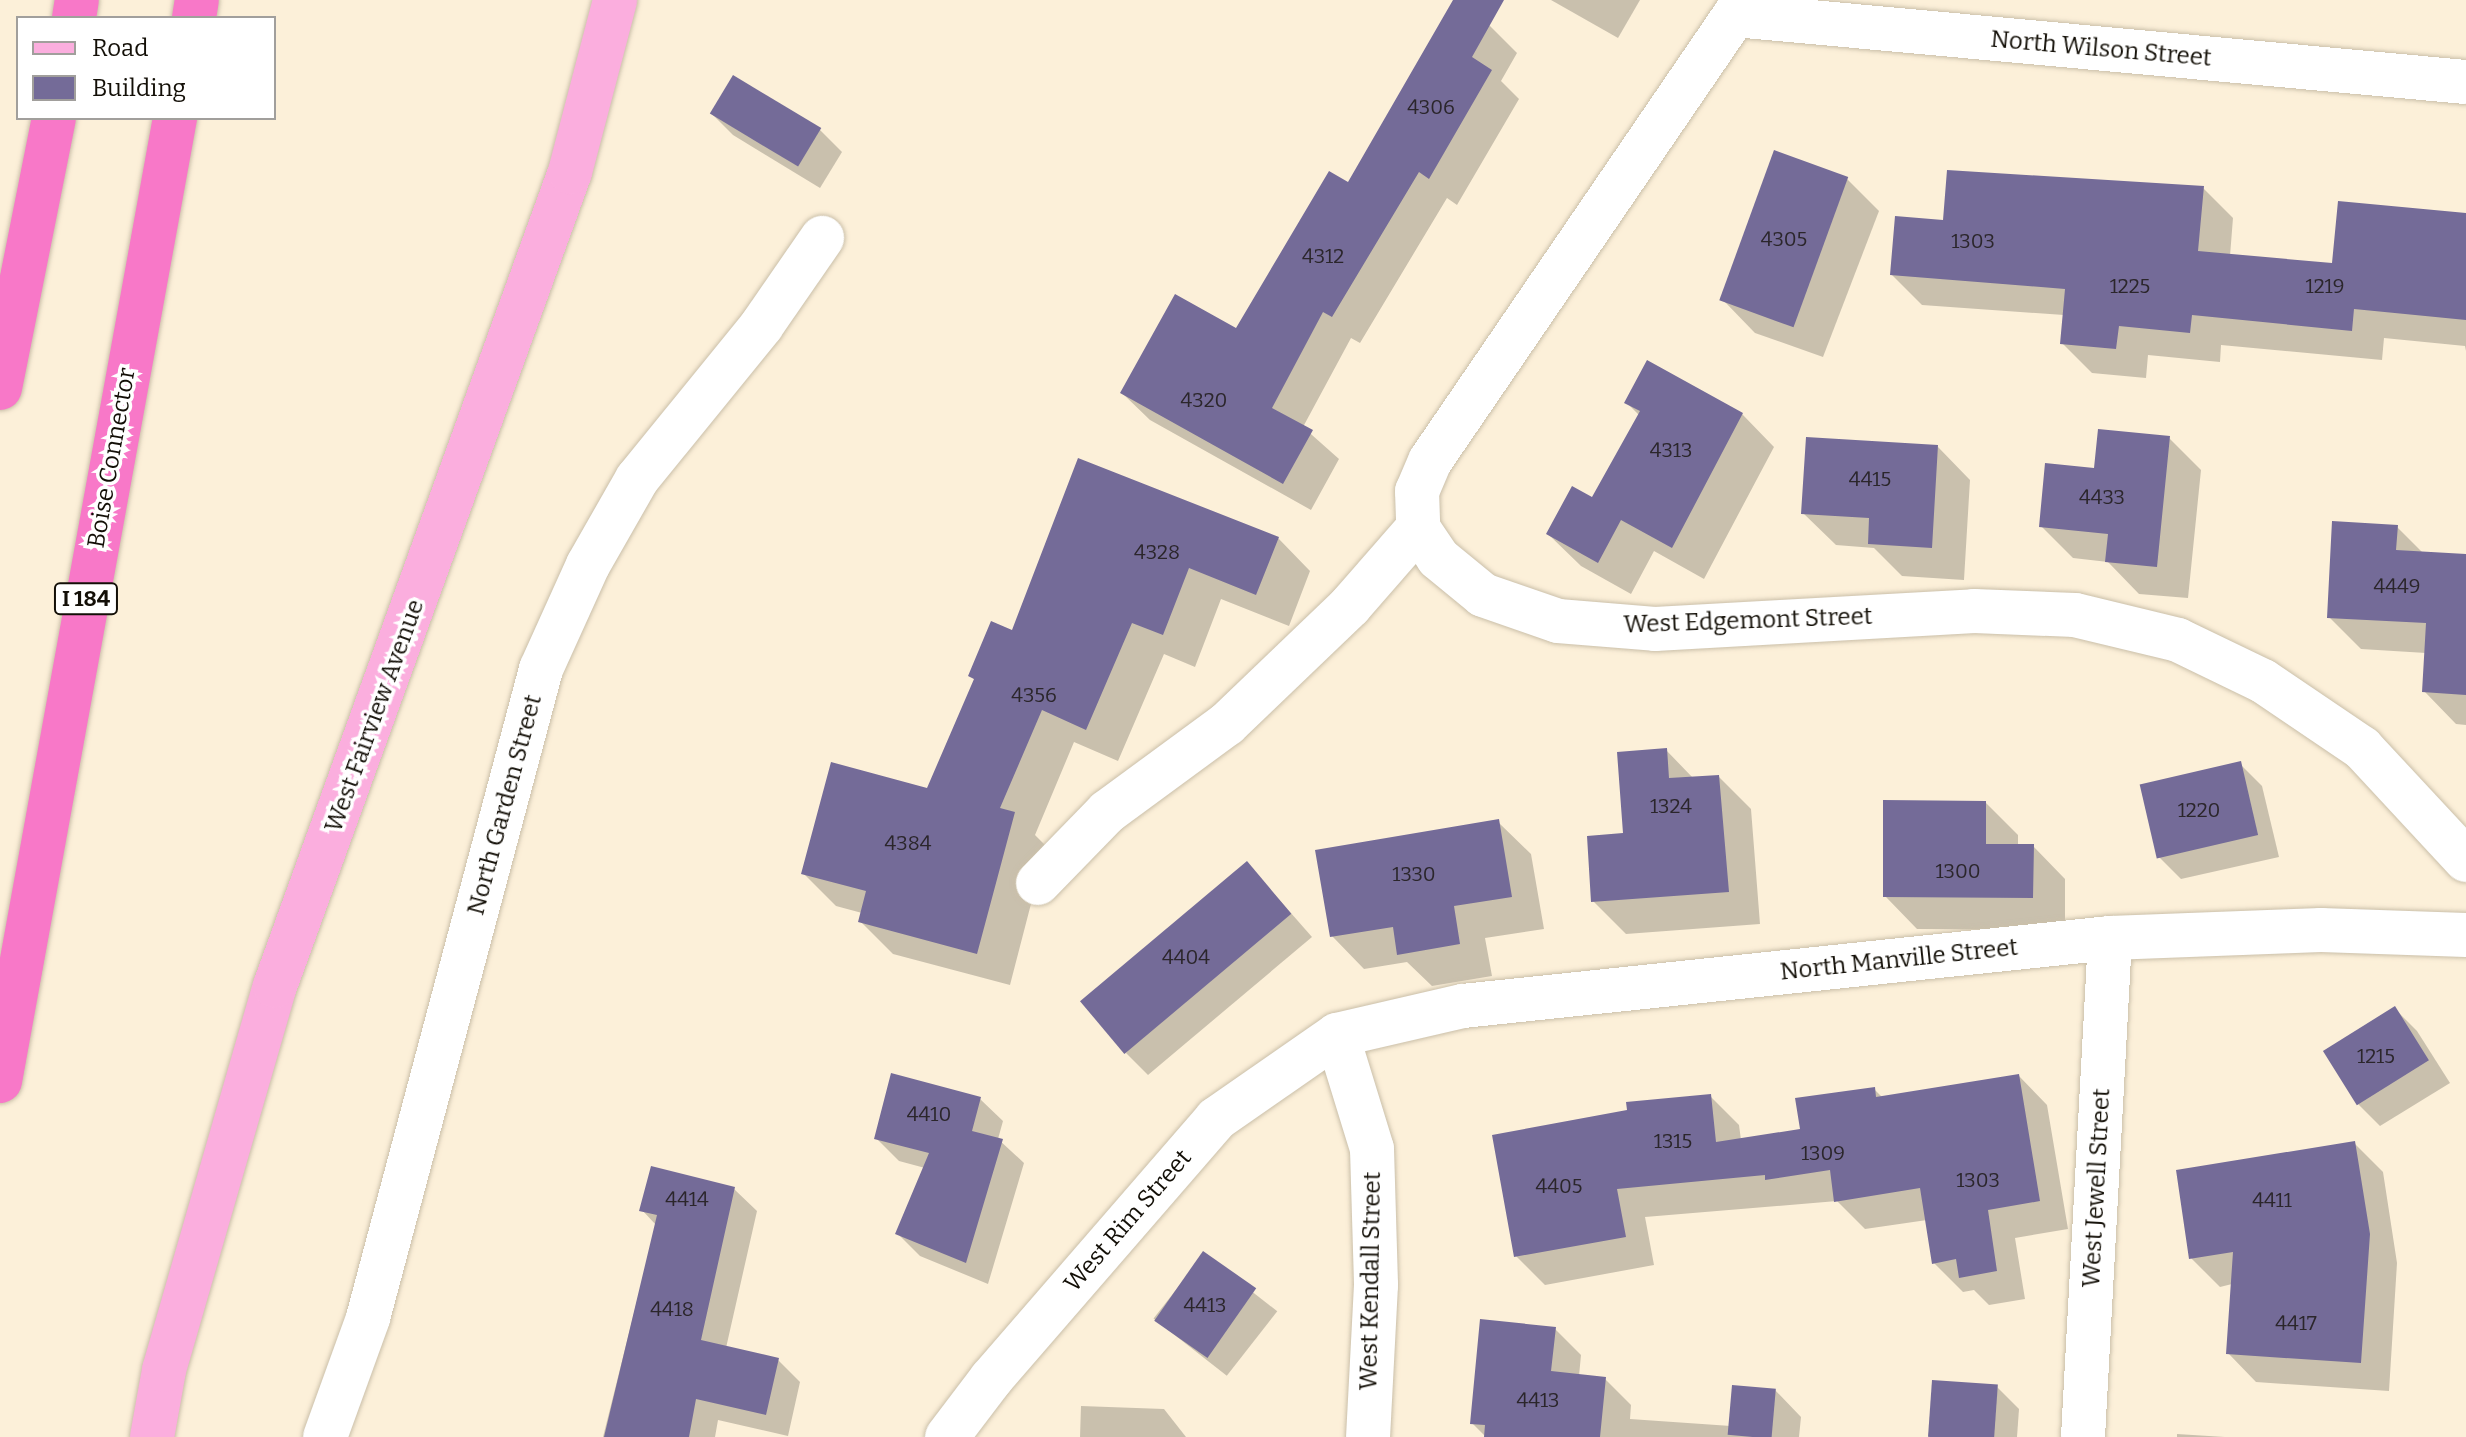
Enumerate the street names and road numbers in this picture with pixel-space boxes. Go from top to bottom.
street label: North Wilson Street [1989,25,2213,73]
street label: Boise Connector [82,366,142,550]
road number: I 184 [52,581,120,617]
street label: West Fairview Avenue [319,596,431,836]
street label: West Edgemont Street [1623,602,1873,640]
street label: North Garden Street [462,692,548,918]
street label: North Manville Street [1779,933,2019,987]
street label: West Jewell Street [2077,1088,2117,1288]
street label: West Rim Street [1058,1144,1198,1298]
street label: West Kendall Street [1355,1171,1387,1391]

